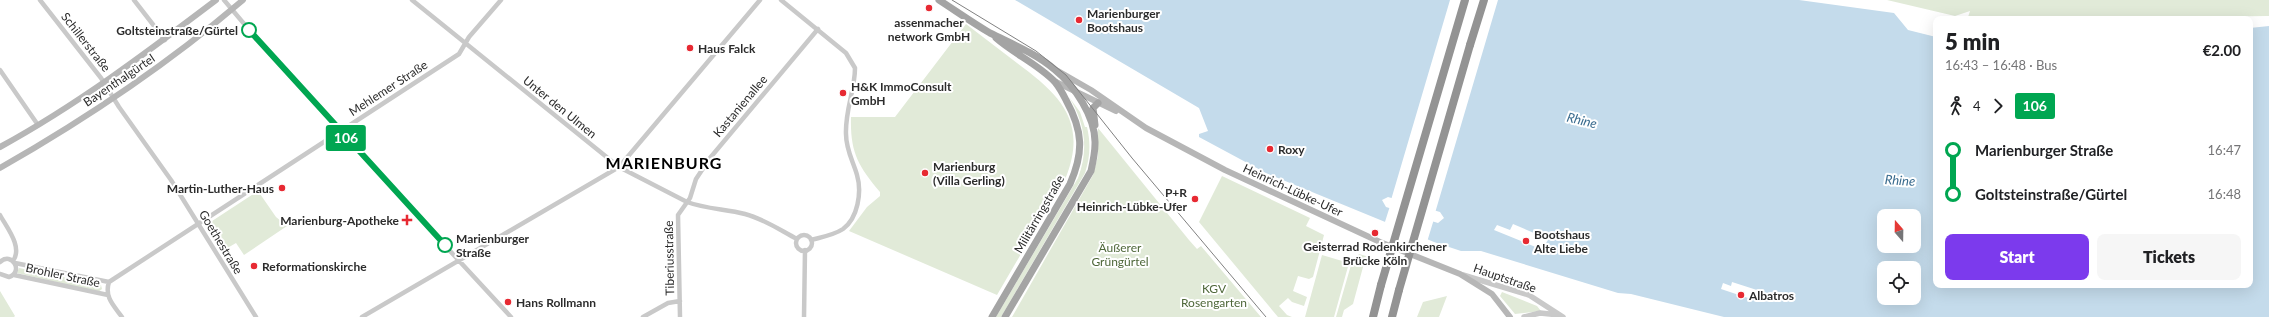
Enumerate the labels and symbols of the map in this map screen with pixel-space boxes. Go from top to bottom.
marker: assenmacher network GmbH [924,3,934,13]
place label: Marienburger Bootshaus [1087,6,1161,35]
street label: Schillerstraße [58,9,114,75]
place label: assenmacher network GmbH [888,15,970,44]
marker: Marienburger Bootshaus [1074,15,1084,25]
marker: Goltsteinstraße/Gürtel [241,22,257,38]
place label: Goltsteinstraße/Gürtel [116,23,238,38]
place label: Haus Falck [698,41,756,56]
marker: Haus Falck [685,43,695,53]
street label: Bayenthalgürtel [80,51,158,109]
street label: Mehlemer Straße [346,57,430,119]
street label: Kastanienallee [710,72,770,140]
street label: Unter den Ulmen [520,73,600,141]
place label: H&K ImmoConsult GmbH [851,79,952,108]
marker: H&K ImmoConsult GmbH [838,88,848,98]
water label: Rhine [1565,109,1599,131]
line badge: 106 [323,125,369,151]
place label: Roxy [1278,142,1305,157]
marker: Roxy [1265,144,1275,154]
district label: MARIENBURG [606,153,722,172]
place label: Marienburg (Villa Gerling) [933,159,1005,188]
street label: Heinrich-Lübke-Ufer [1241,160,1346,220]
marker: Marienburg (Villa Gerling) [920,168,930,178]
water label: Rhine [1884,171,1916,189]
street label: Militärringstraße [1011,172,1067,256]
place label: Martin-Luther-Haus [167,181,274,196]
marker: Martin-Luther-Haus [277,183,287,193]
place label: P+R Heinrich-Lübke-Ufer [1077,185,1188,214]
marker: P+R Heinrich-Lübke-Ufer [1190,194,1200,204]
street label: Goethestraße [196,207,246,277]
north arrow [1877,209,1921,253]
place label: Marienburg-Apotheke [280,213,400,228]
marker: Marienburg-Apotheke [402,215,412,225]
street label: Tiberiusstraße [661,220,677,296]
place label: Bootshaus Alte Liebe [1533,227,1590,256]
marker: Geisterrad Rodenkirchener Brücke Köln [1370,228,1380,238]
place label: Marienburger Straße [456,231,530,260]
marker: Bootshaus Alte Liebe [1521,236,1531,246]
marker: Marienburger Straße [437,237,453,253]
place label: Geisterrad Rodenkirchener Brücke Köln [1303,239,1447,268]
park label: Äußerer Grüngürtel [1091,240,1149,269]
place label: Reformationskirche [262,259,367,274]
street label: Brohler Straße [24,260,102,290]
street label: Hauptstraße [1472,260,1538,296]
marker: Reformationskirche [249,261,259,271]
park label: KGV Rosengarten [1181,281,1247,310]
place label: Albatros [1748,288,1794,303]
marker: Albatros [1736,290,1746,300]
place label: Hans Rollmann [516,295,596,310]
marker: Hans Rollmann [503,297,513,307]

